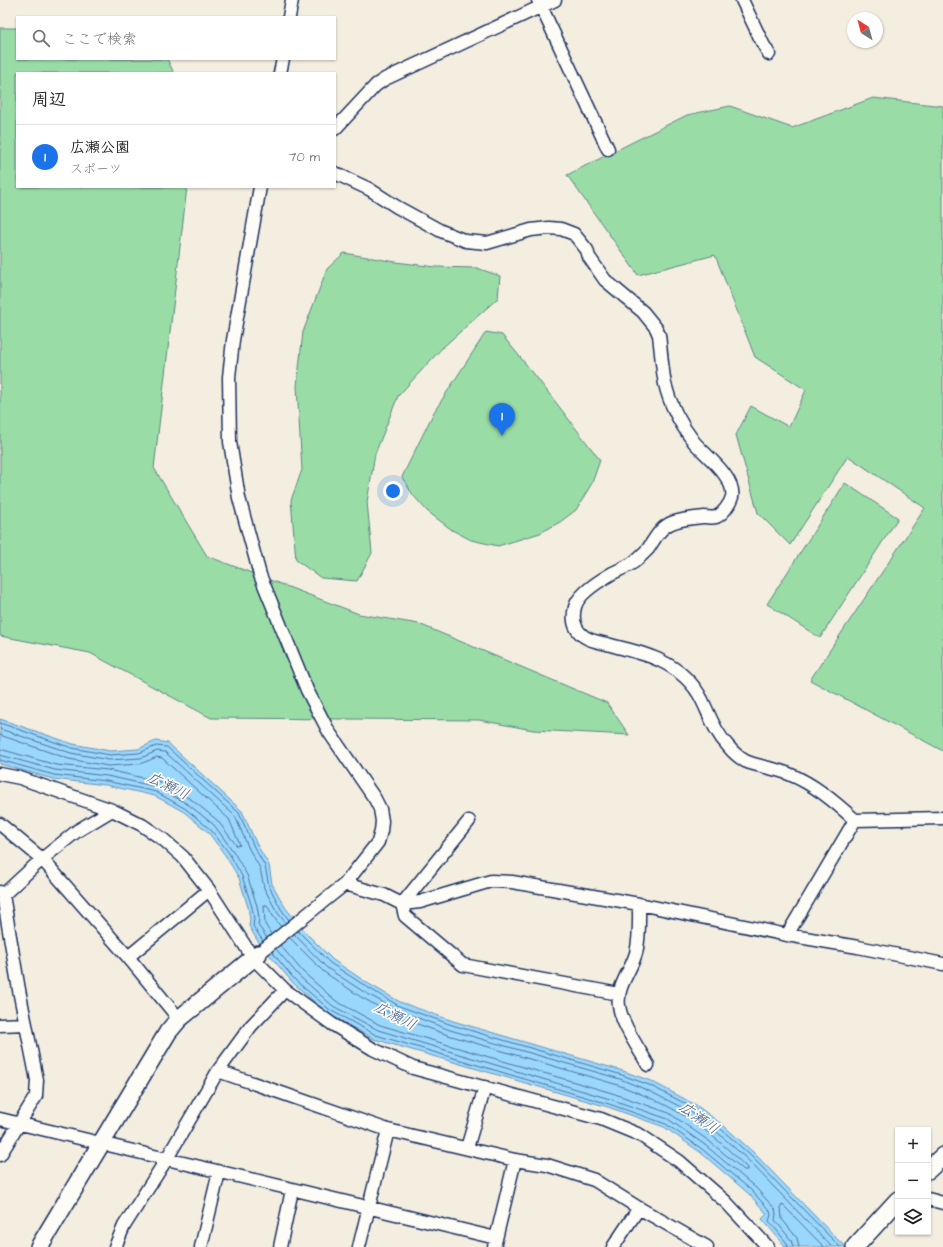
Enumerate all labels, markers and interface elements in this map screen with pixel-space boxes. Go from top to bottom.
north arrow [847,12,883,48]
search box [16,16,336,60]
icon: search [30,27,52,49]
text: ここで検索 [62,29,137,50]
text: 周辺 [32,88,66,112]
text: 広瀬公園 [70,137,130,158]
text: 1 [44,148,46,166]
text: 70 m [288,148,320,166]
text: スポーツ [70,160,122,178]
pin: 1 [489,403,515,436]
your location [383,481,403,501]
water label: 広瀬川 [143,767,193,805]
water label: 広瀬川 [370,996,420,1036]
water label: 広瀬川 [675,1096,723,1140]
map controls [895,1127,931,1235]
button: + [895,1127,931,1163]
button: − [895,1163,931,1199]
button: layers [895,1199,931,1235]

